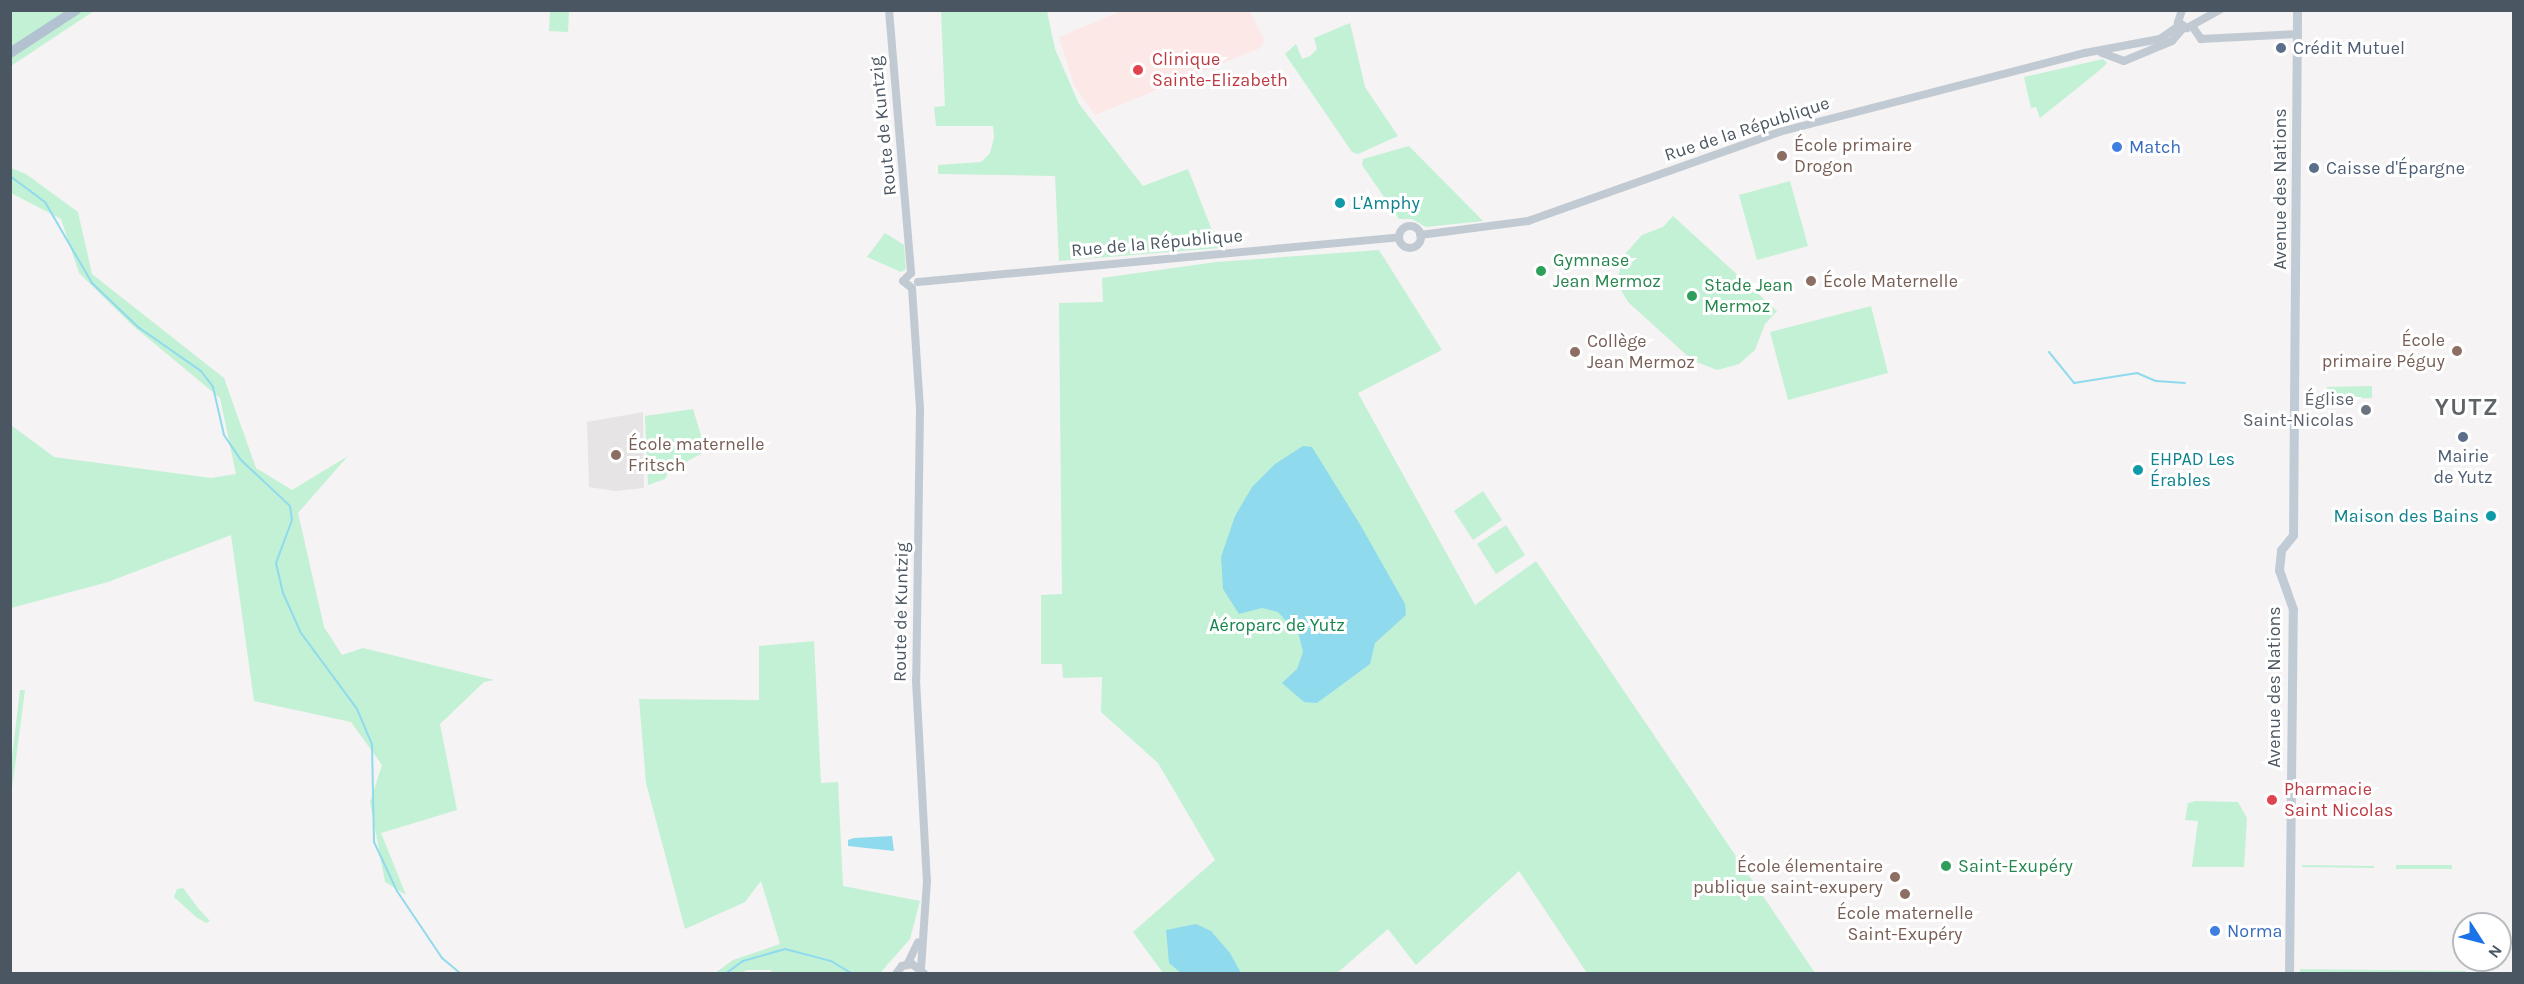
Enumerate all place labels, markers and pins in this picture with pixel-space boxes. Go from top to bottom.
place label: Crédit Mutuel [2293,37,2405,59]
marker: Crédit Mutuel [2274,41,2288,55]
place label: Clinique Sainte-Elizabeth [1152,49,1288,92]
marker: Clinique Sainte-Elizabeth [1129,61,1147,79]
place label: École primaire Drogon [1794,135,1912,178]
place label: Match [2129,136,2181,158]
marker: Match [2110,140,2124,154]
marker: École primaire Drogon [1775,149,1789,163]
place label: Caisse d'Épargne [2326,157,2465,179]
marker: Caisse d'Épargne [2307,161,2321,175]
place label: L'Amphy [1352,192,1420,214]
marker: L'Amphy [1333,196,1347,210]
place label: Gymnase Jean Mermoz [1553,250,1661,292]
marker: Gymnase Jean Mermoz [1534,264,1548,278]
place label: École Maternelle [1823,270,1958,292]
marker: École Maternelle [1804,274,1818,288]
place label: Stade Jean Mermoz [1704,275,1793,318]
marker: Stade Jean Mermoz [1685,289,1699,303]
place label: École primaire Péguy [2322,330,2445,372]
place label: Collège Jean Mermoz [1587,331,1695,374]
marker: École primaire Péguy [2450,344,2464,358]
marker: Collège Jean Mermoz [1568,345,1582,359]
place label: Église Saint-Nicolas [2243,389,2354,432]
marker: Église Saint-Nicolas [2359,403,2373,417]
marker: Mairie de Yutz [2456,430,2470,444]
place label: École maternelle Fritsch [628,434,764,476]
place label: Mairie de Yutz [2433,446,2493,488]
marker: École maternelle Fritsch [609,448,623,462]
place label: EHPAD Les Érables [2150,449,2235,492]
marker: EHPAD Les Érables [2131,463,2145,477]
place label: Maison des Bains [2334,505,2479,527]
marker: Maison des Bains [2484,509,2498,523]
place label: Pharmacie Saint Nicolas [2284,779,2393,822]
marker: Pharmacie Saint Nicolas [2265,793,2279,807]
place label: Saint-Exupéry [1958,855,2073,877]
place label: École élementaire publique saint-exupery [1693,856,1883,898]
marker: Saint-Exupéry [1939,859,1953,873]
marker: École élementaire publique saint-exupery [1888,870,1902,884]
marker: École maternelle Saint-Exupéry [1898,887,1912,901]
place label: École maternelle Saint-Exupéry [1837,903,1973,946]
place label: Norma [2227,920,2282,942]
marker: Norma [2208,924,2222,938]

